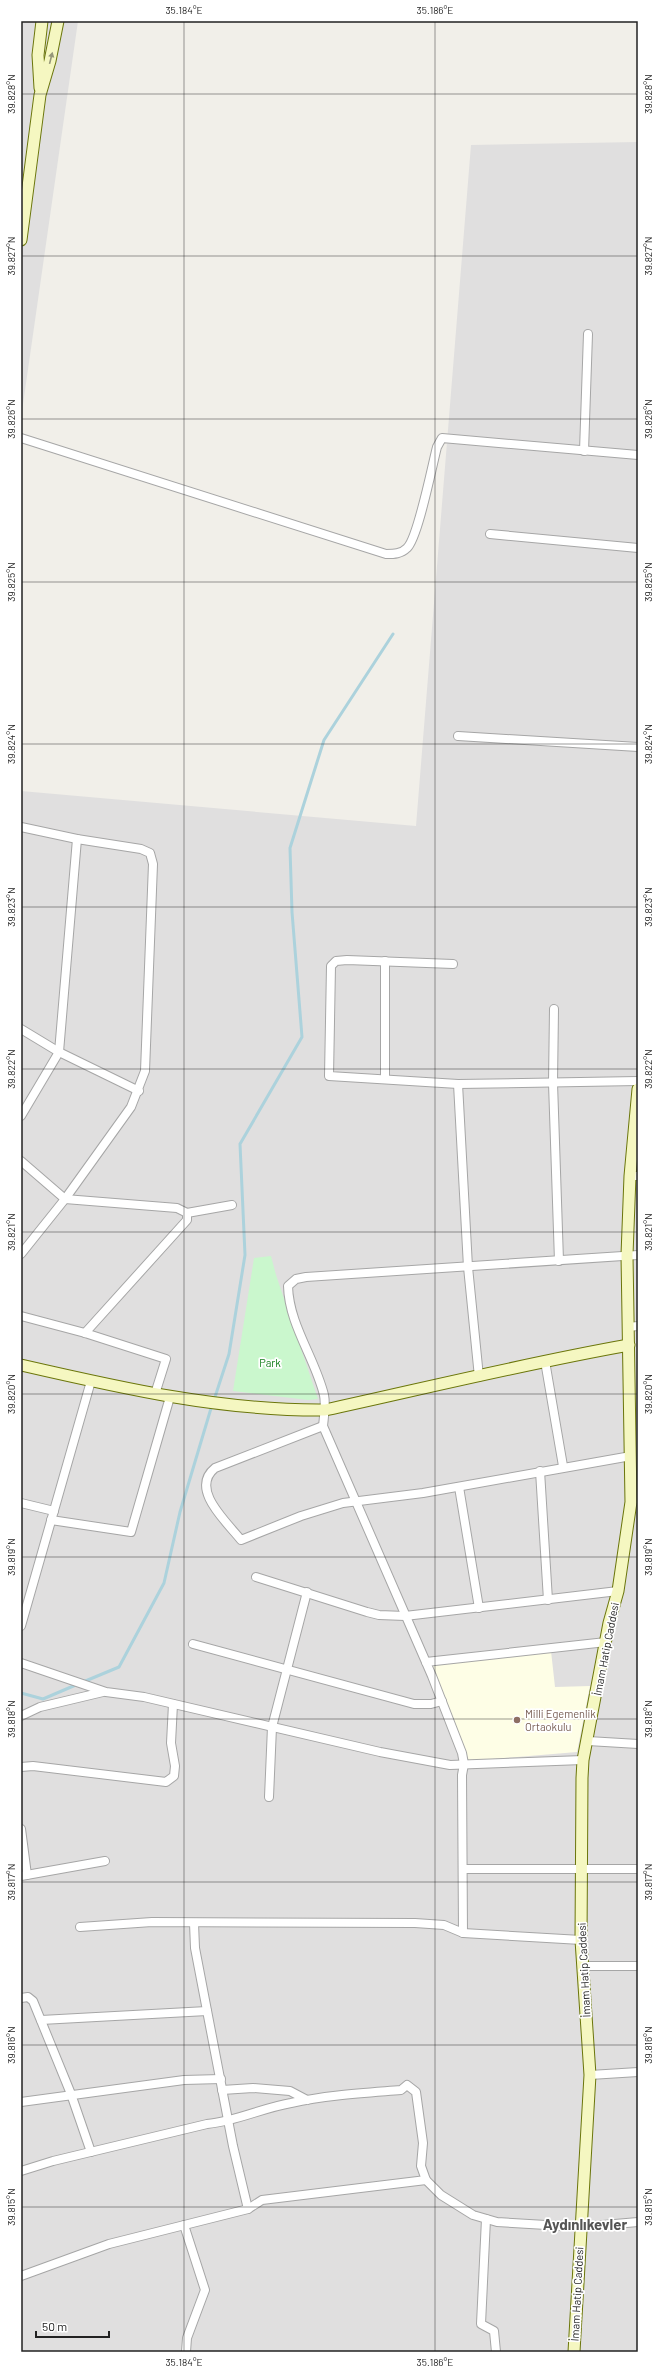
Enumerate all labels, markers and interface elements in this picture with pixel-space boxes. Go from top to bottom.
text: 35.184°E [165,4,203,16]
text: 35.186°E [417,4,453,16]
one-way arrow [48,52,54,64]
text: 39.828°N [5,74,17,114]
text: 39.828°N [642,74,654,114]
text: 39.827°N [5,236,17,276]
text: 39.827°N [642,236,654,276]
text: 39.826°N [5,399,17,439]
text: 39.826°N [642,399,654,439]
text: 39.825°N [5,562,17,602]
text: 39.825°N [642,562,654,602]
text: 39.824°N [5,724,17,764]
text: 39.824°N [642,724,654,764]
text: 39.823°N [5,887,17,927]
text: 39.823°N [642,887,654,927]
text: 39.822°N [5,1049,17,1089]
text: 39.822°N [642,1049,654,1089]
text: 39.821°N [5,1213,17,1251]
text: 39.821°N [642,1213,654,1251]
park label: Park [259,1356,281,1369]
text: 39.820°N [5,1374,17,1414]
text: 39.820°N [642,1374,654,1414]
text: 39.819°N [5,1538,17,1576]
text: 39.819°N [642,1538,654,1576]
street label: İmam Hatip Caddesi [589,1601,621,1697]
text: 39.818°N [5,1700,17,1738]
text: 39.818°N [642,1700,654,1738]
place label: Milli Egemenlik Ortaokulu [525,1707,596,1733]
marker: Milli Egemenlik Ortaokulu [512,1715,522,1725]
text: 39.817°N [5,1864,17,1900]
text: 39.817°N [642,1864,654,1900]
street label: İmam Hatip Caddesi [574,1922,592,2018]
text: 39.816°N [5,2026,17,2064]
text: 39.816°N [642,2026,654,2064]
text: 39.815°N [5,2188,17,2226]
text: 39.815°N [642,2188,654,2226]
district label: Aydınlıkevler [543,2215,627,2233]
street label: İmam Hatip Caddesi [567,2246,585,2342]
scale bar [36,2313,109,2339]
text: 50 m [42,2319,67,2333]
text: 35.184°E [165,2356,203,2368]
text: 35.186°E [417,2356,453,2368]

